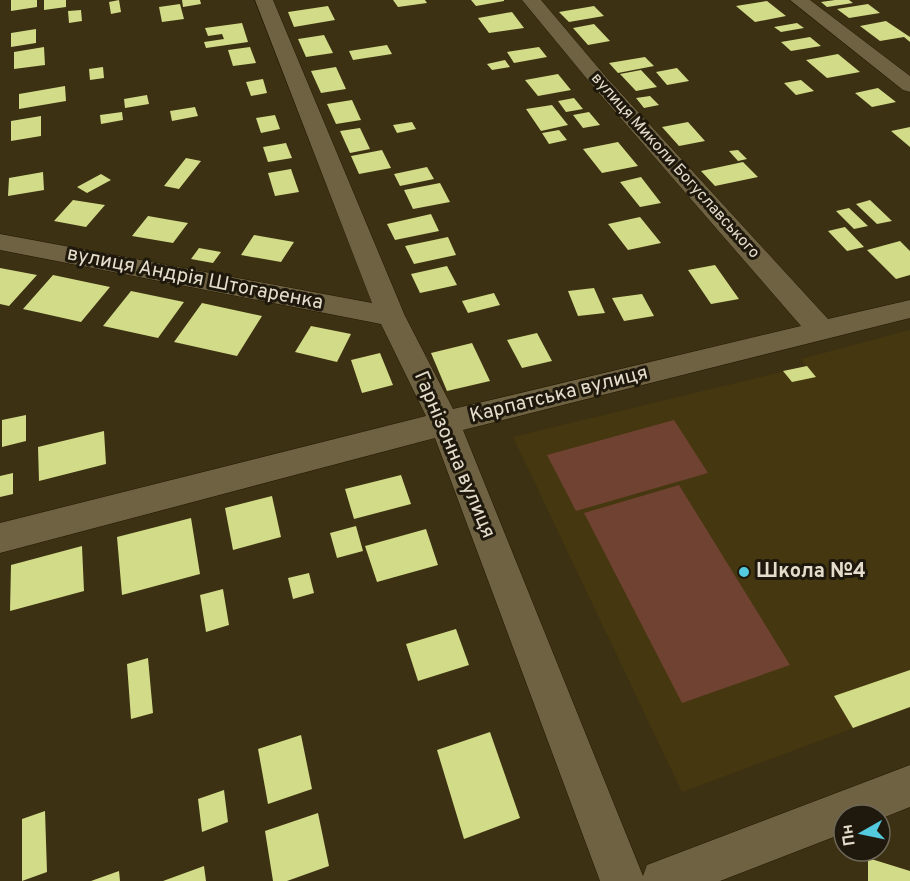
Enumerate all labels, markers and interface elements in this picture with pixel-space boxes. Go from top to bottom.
street label: вулиця Миколи Богуславського [586,69,764,263]
street label: вулиця Андрія Штогаренка [65,241,325,317]
street label: Карпатська вулиця [467,360,651,430]
street label: Гарнізонна вулиця [407,367,501,543]
place label: Школа №4 [756,559,866,585]
marker: Школа №4 [737,565,751,579]
north arrow [832,803,892,863]
text: Пн [838,823,861,847]

